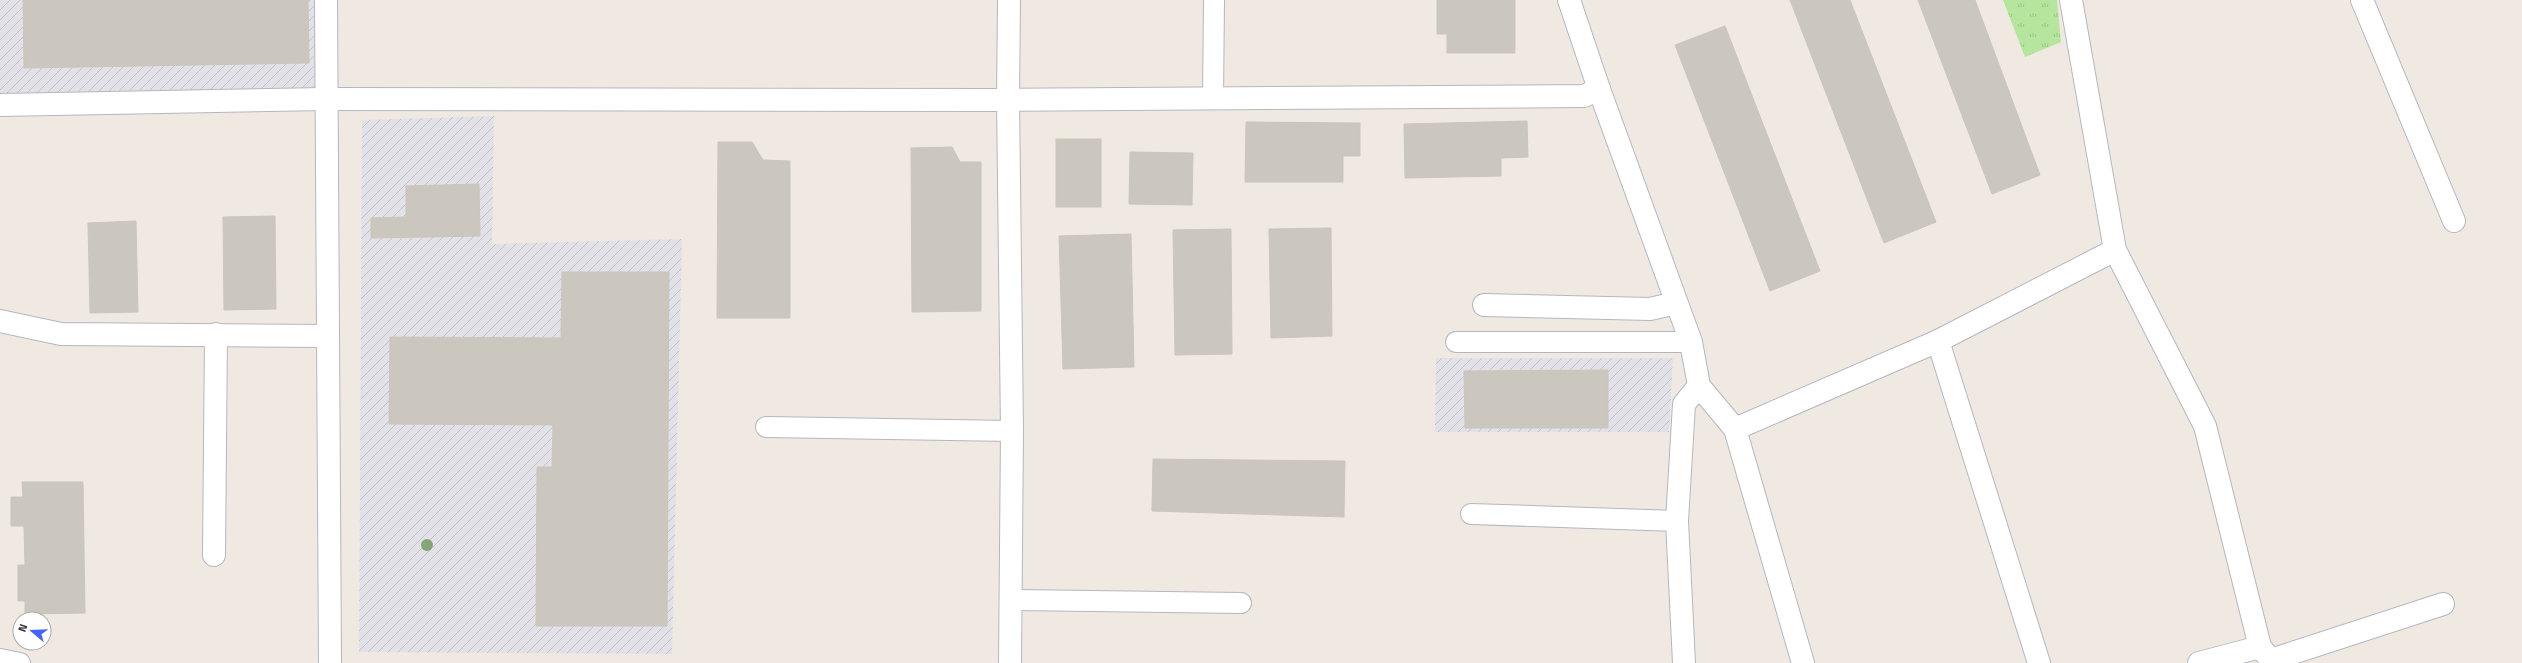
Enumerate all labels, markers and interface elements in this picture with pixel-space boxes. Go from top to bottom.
north arrow [12,611,52,651]
text: N [14,622,31,634]

